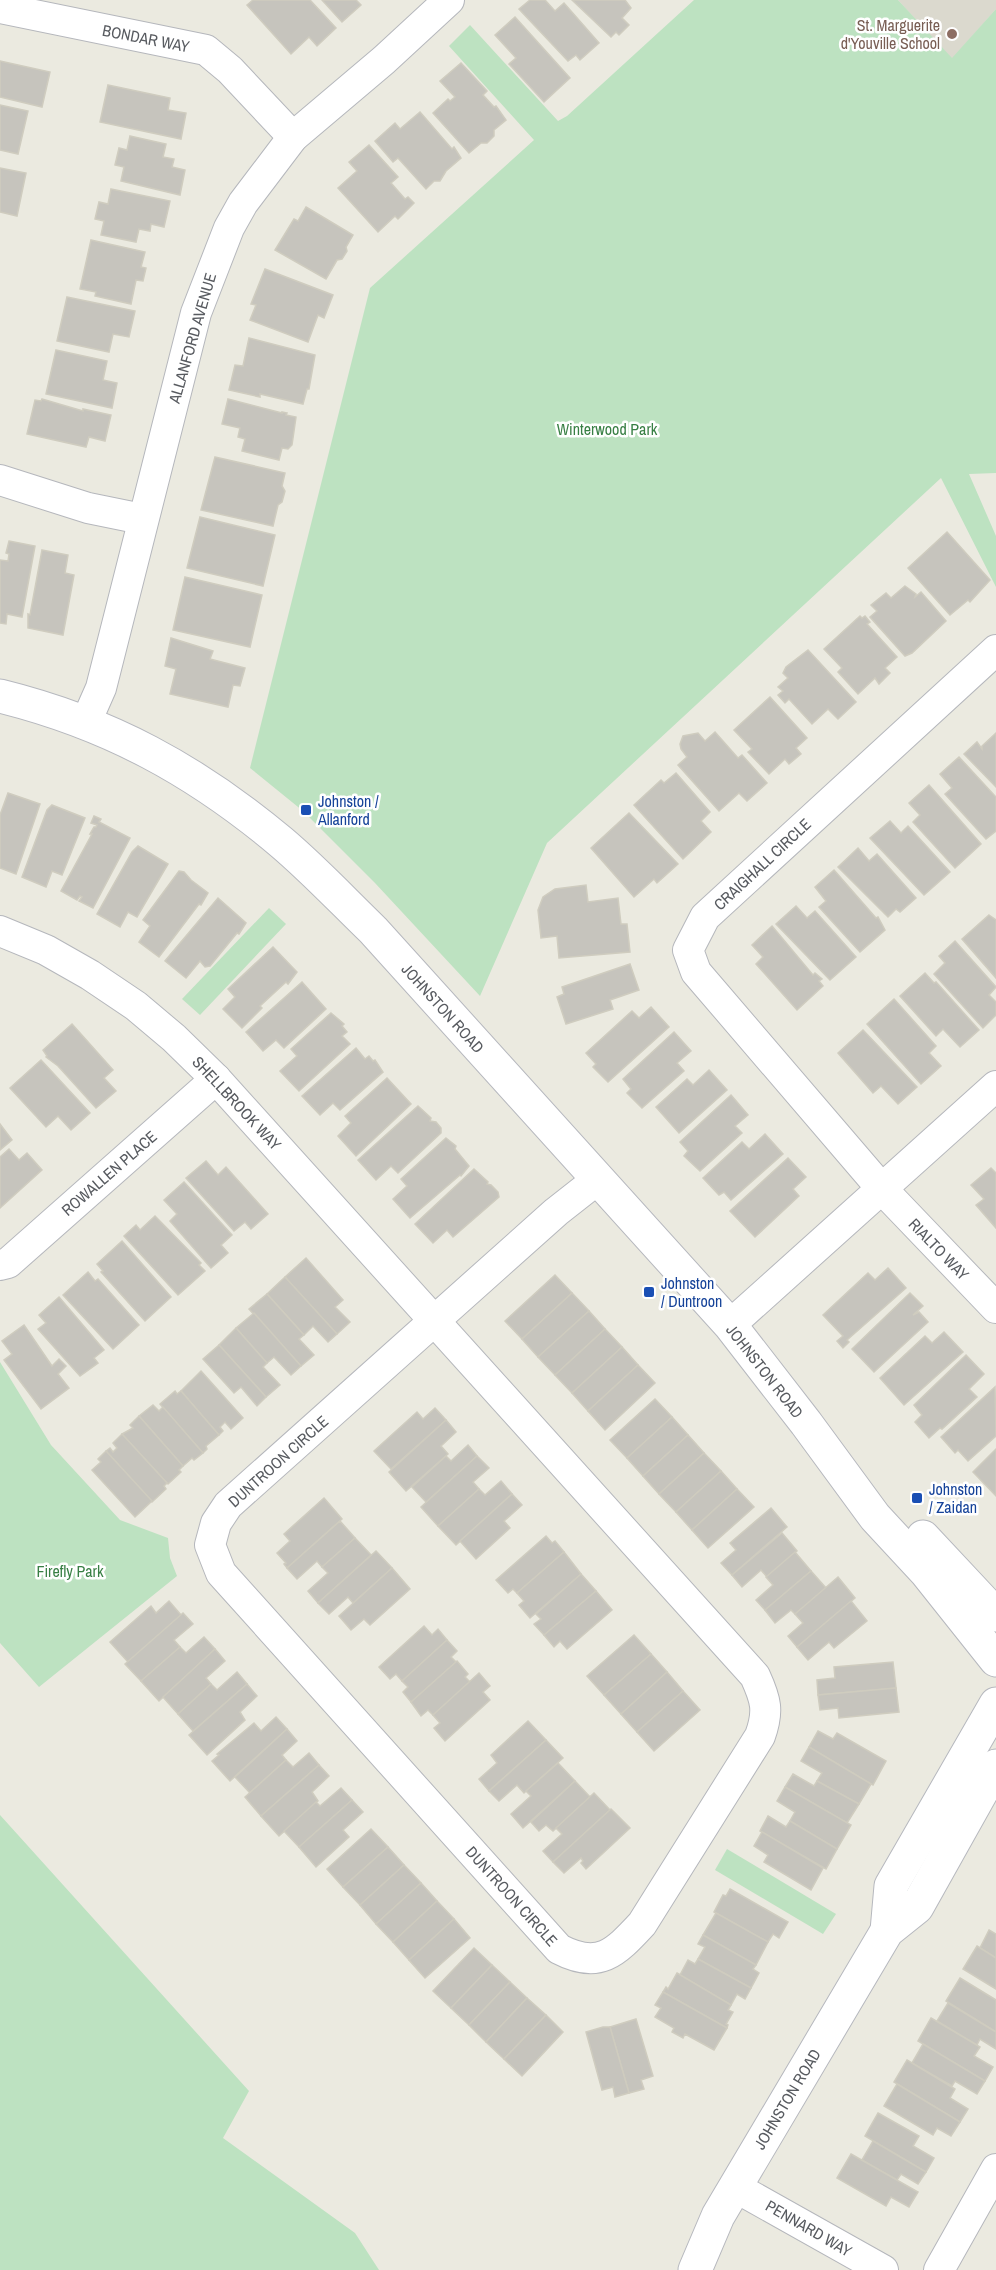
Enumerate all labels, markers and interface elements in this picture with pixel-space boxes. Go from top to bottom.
place label: St. Marguerite d'Youville School [841,14,940,54]
street label: BONDAR WAY [101,19,192,57]
marker: St. Marguerite d'Youville School [945,27,959,41]
street label: ALLANFORD AVENUE [163,270,221,407]
park label: Winterwood Park [557,418,658,440]
place label: Johnston / Allanford [317,790,379,830]
marker: Johnston / Allanford [299,803,313,817]
street label: CRAIGHALL CIRCLE [709,813,815,915]
street label: JOHNSTON ROAD [397,958,489,1058]
street label: SHELLBROOK WAY [188,1051,286,1155]
street label: ROWALLEN PLACE [57,1125,161,1221]
street label: RIALTO WAY [904,1213,974,1285]
place label: Johnston / Duntroon [661,1272,722,1312]
marker: Johnston / Duntroon [642,1285,656,1299]
street label: JOHNSTON ROAD [721,1320,809,1422]
street label: DUNTROON CIRCLE [223,1410,333,1512]
place label: Johnston / Zaidan [929,1478,982,1518]
marker: Johnston / Zaidan [910,1491,924,1505]
park label: Firefly Park [36,1560,104,1582]
street label: DUNTROON CIRCLE [461,1841,563,1951]
street label: JOHNSTON ROAD [748,2045,826,2153]
street label: PENNARD WAY [762,2194,856,2262]

